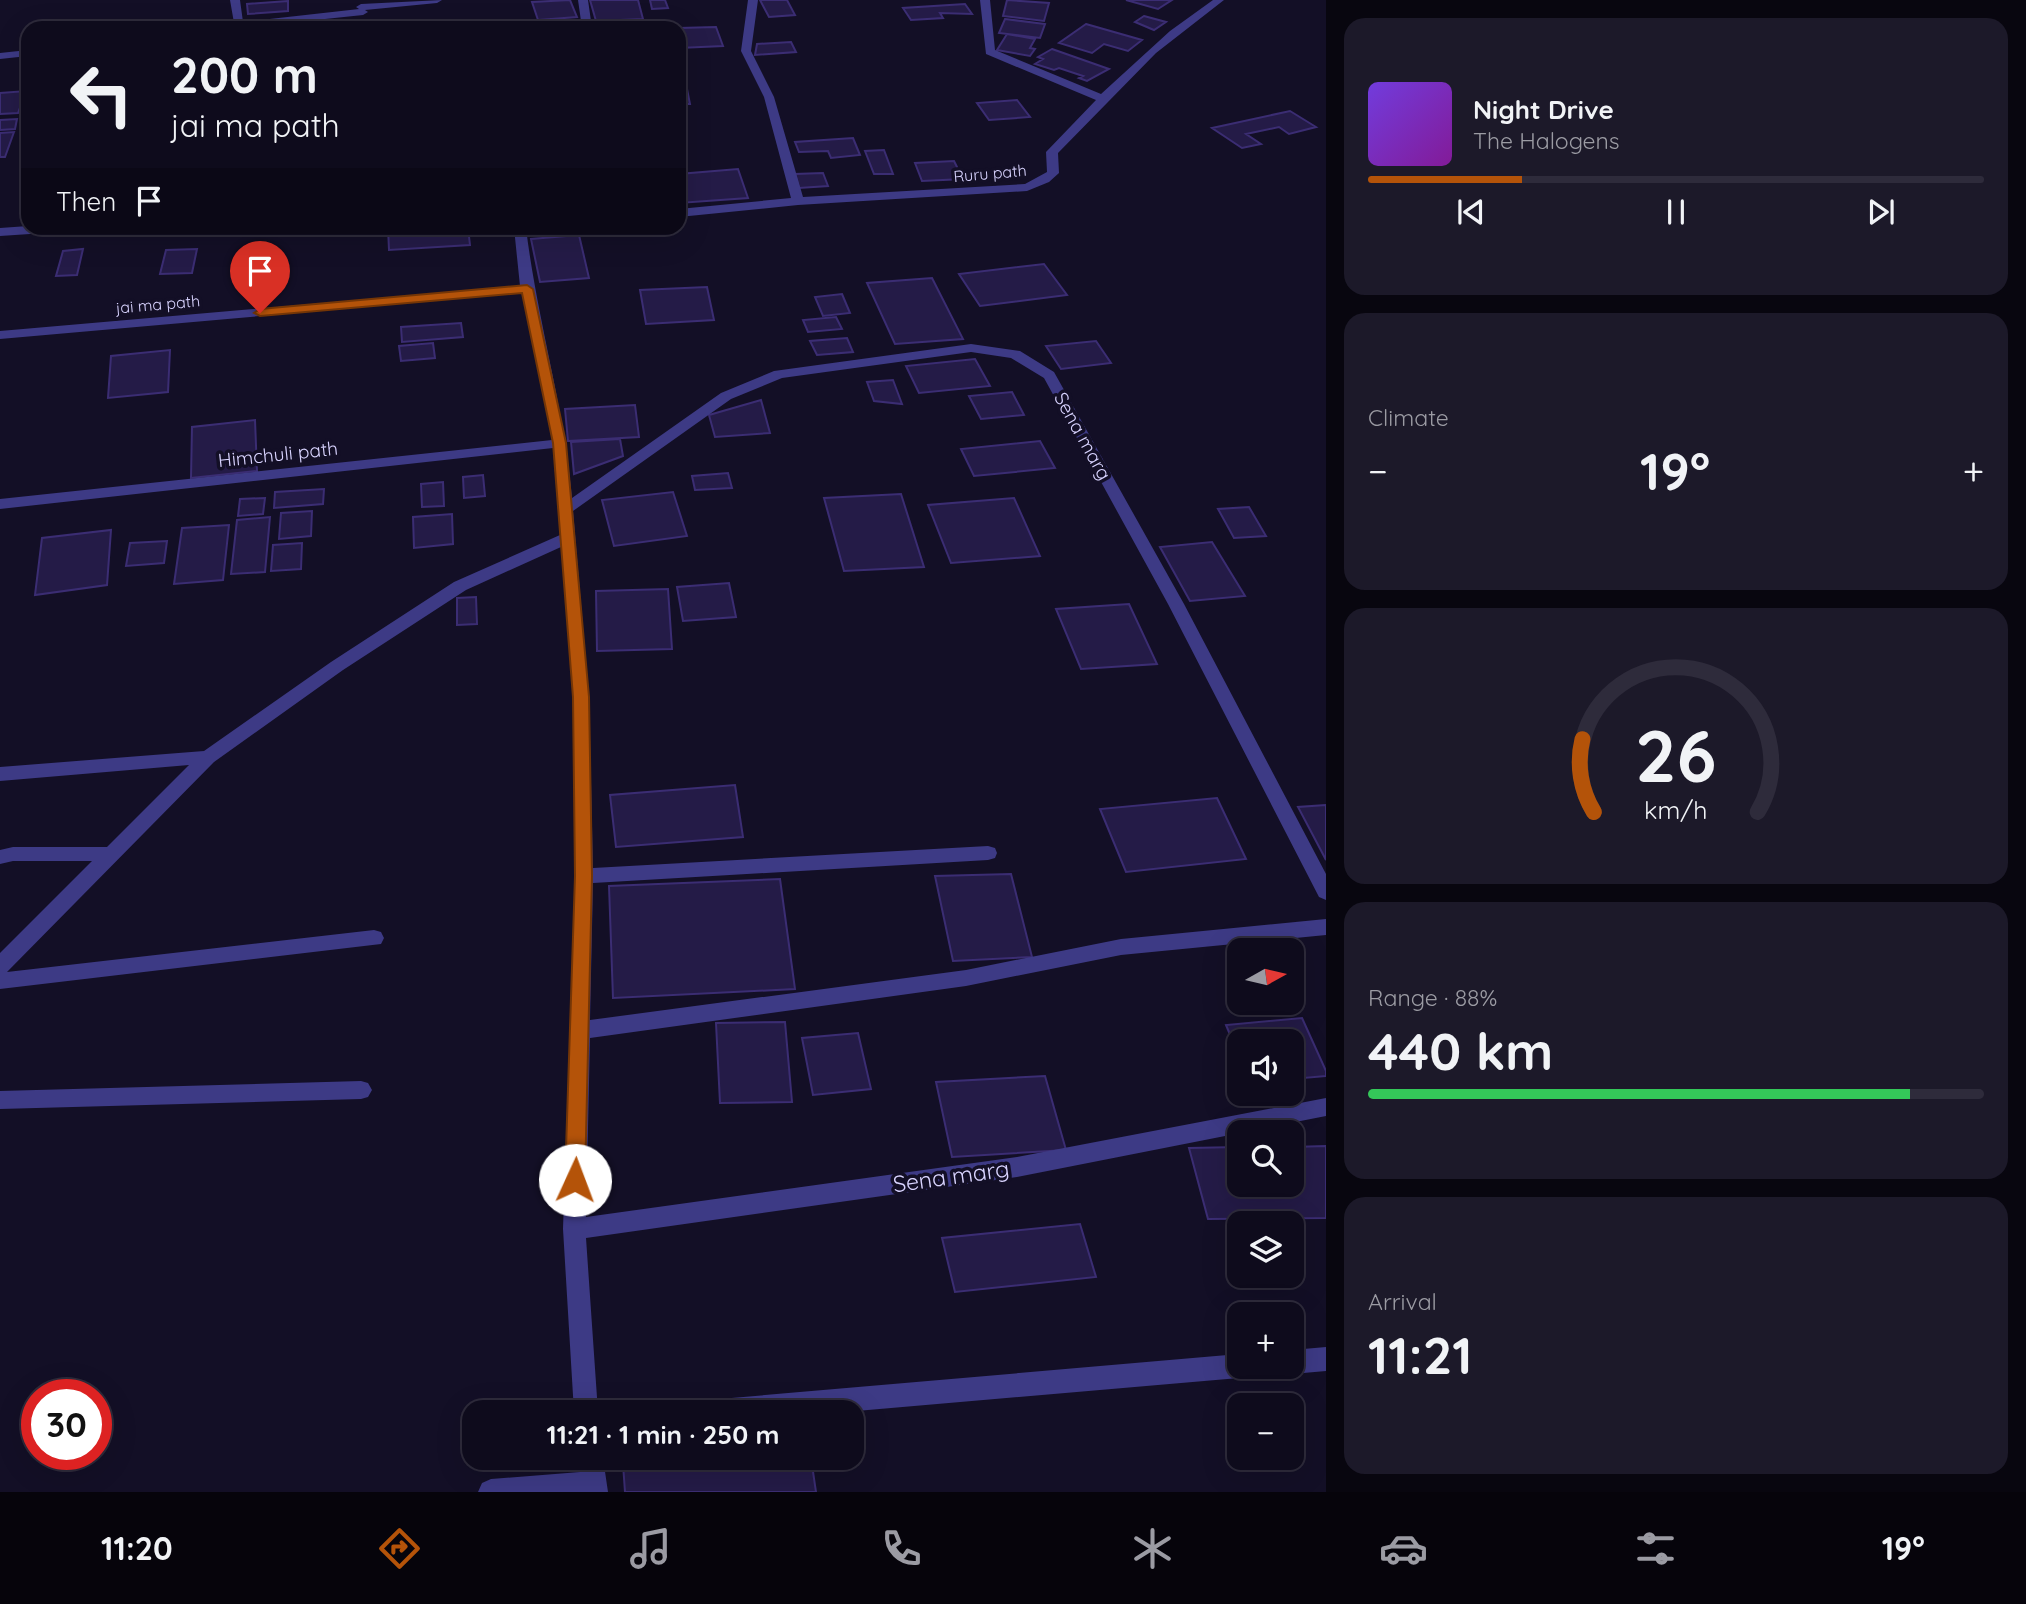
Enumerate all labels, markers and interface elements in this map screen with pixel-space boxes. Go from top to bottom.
text: 200 m [171,44,318,105]
icon: left [56,49,147,140]
text: Night Drive [1473,93,1614,126]
text: jai ma path [171,105,340,145]
text: The Halogens [1473,126,1620,155]
street label: Ruru path [953,160,1027,186]
icon: arrive [130,182,168,220]
text: Then [56,185,116,218]
icon: previous [1452,193,1490,231]
icon: pause [1657,193,1695,231]
icon: next [1862,193,1900,231]
pin [230,241,290,313]
icon: arrive [241,252,279,290]
street label: jai ma path [114,290,201,318]
street label: Sena marg [1049,388,1117,484]
text: Climate [1368,403,1449,432]
street label: Himchuli path [217,436,339,472]
text: 19° [1640,438,1710,503]
text: − [1368,447,1388,495]
text: + [1963,447,1984,495]
text: 26 [1635,709,1717,800]
text: km/h [1644,794,1708,825]
north arrow [1227,938,1304,1015]
map controls [1227,938,1304,1470]
text: Range · 88% [1368,983,1497,1012]
text: 440 km [1368,1018,1553,1083]
button: sound [1227,1029,1304,1106]
button: search [1227,1120,1304,1197]
position arrow [538,1143,612,1217]
street label: Sena marg [891,1153,1011,1199]
button: layers [1227,1211,1304,1288]
text: Arrival [1368,1287,1437,1316]
button: + [1227,1302,1304,1379]
text: 11:21 [1368,1322,1472,1387]
speed limit sign: 30 [21,1379,112,1470]
button: − [1227,1393,1304,1470]
text: 11:21 · 1 min · 250 m [547,1418,779,1451]
icon: directions [375,1524,424,1573]
icon: music [626,1524,675,1573]
icon: phone [877,1524,926,1573]
icon: climate [1128,1524,1177,1573]
icon: car [1379,1524,1428,1573]
icon: filters [1631,1524,1680,1573]
text: 11:20 [101,1528,173,1568]
text: 19° [1882,1528,1925,1568]

